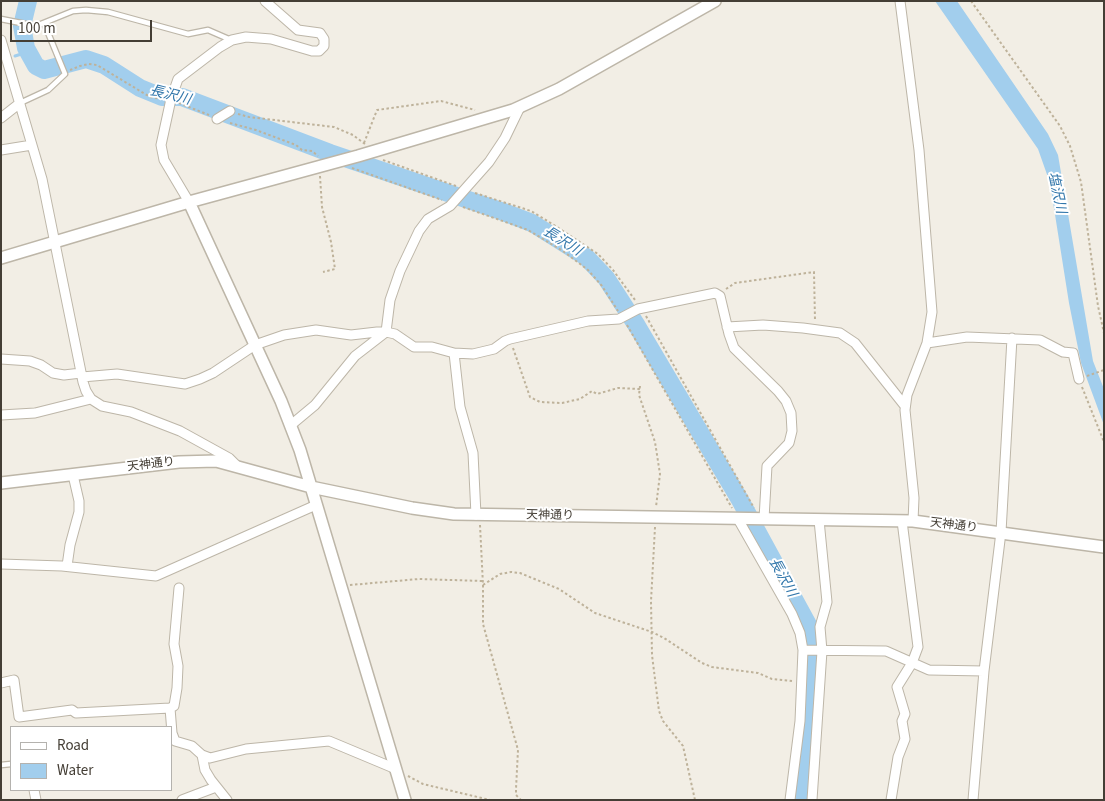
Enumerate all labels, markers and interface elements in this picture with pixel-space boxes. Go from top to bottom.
scale bar [12,10,155,42]
text: 100 m [18,18,56,39]
water label: 長沢川 [148,83,192,109]
water label: 塩沢川 [1043,171,1069,215]
water label: 長沢川 [540,224,584,260]
street label: 天神通り [126,455,176,475]
street label: 天神通り [526,508,574,524]
street label: 天神通り [929,516,979,536]
water label: 長沢川 [764,556,800,600]
legend [10,726,172,791]
text: Road [57,735,89,756]
text: Water [57,760,93,781]

